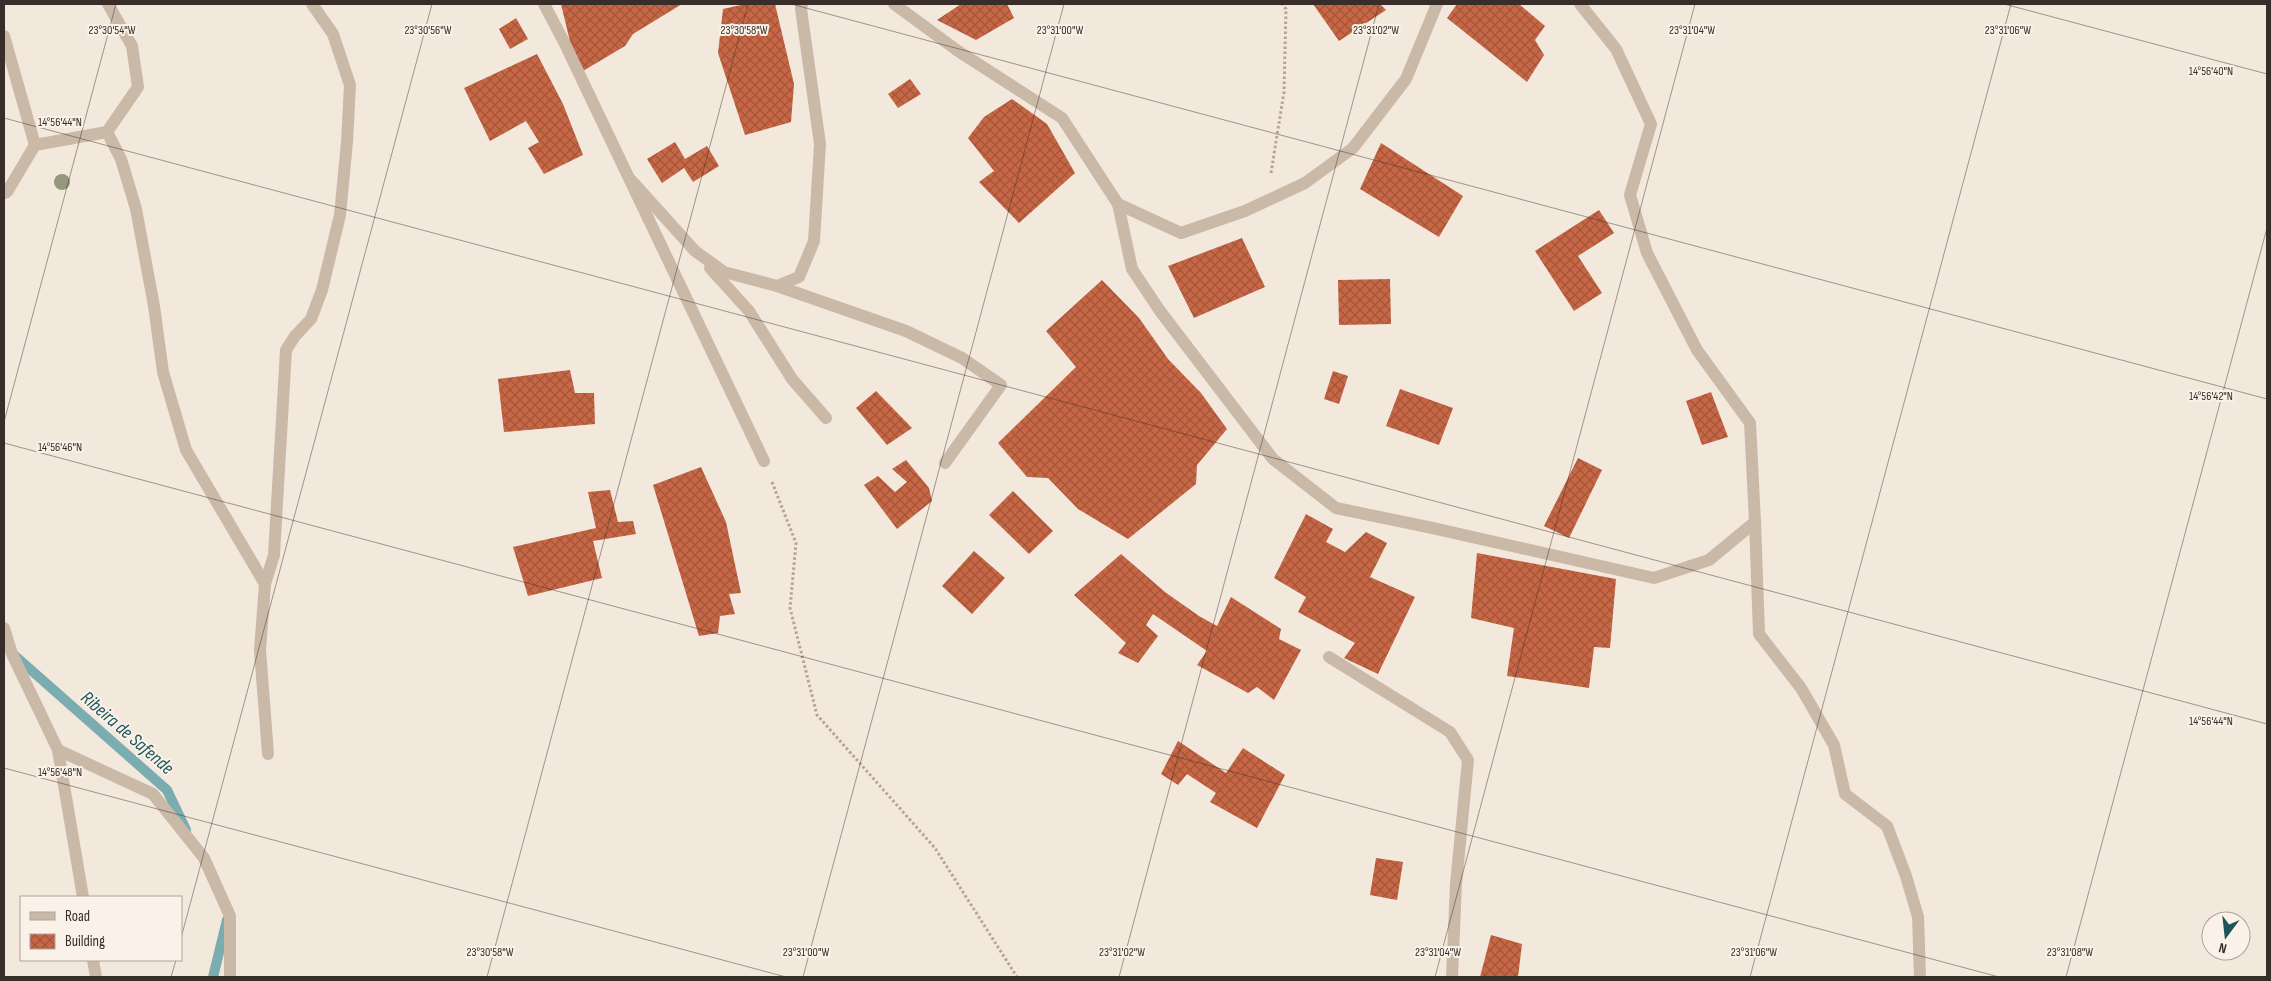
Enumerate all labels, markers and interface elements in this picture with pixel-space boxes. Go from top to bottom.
text: 23°30'54"W [88,23,136,38]
text: 23°30'56"W [404,23,452,38]
text: 23°30'58"W [720,23,768,38]
text: 23°31'00"W [1037,23,1083,38]
text: 23°31'02"W [1353,23,1399,38]
text: 23°31'04"W [1669,23,1715,38]
text: 23°31'06"W [1985,23,2031,38]
text: 14°56'40"N [2189,64,2233,79]
text: 14°56'44"N [38,115,82,130]
text: 14°56'42"N [2189,389,2233,404]
text: 14°56'46"N [38,440,82,455]
water label: Ribeira de Safende [76,686,179,780]
text: 14°56'44"N [2189,714,2233,729]
text: 14°56'48"N [38,765,82,780]
legend [20,896,182,961]
text: Road [65,907,90,926]
north arrow [2201,911,2251,961]
text: Building [65,932,105,951]
text: N [2217,939,2229,957]
text: 23°30'58"W [466,945,514,960]
text: 23°31'00"W [783,945,829,960]
text: 23°31'02"W [1099,945,1145,960]
text: 23°31'04"W [1415,945,1461,960]
text: 23°31'06"W [1731,945,1777,960]
text: 23°31'08"W [2047,945,2093,960]

